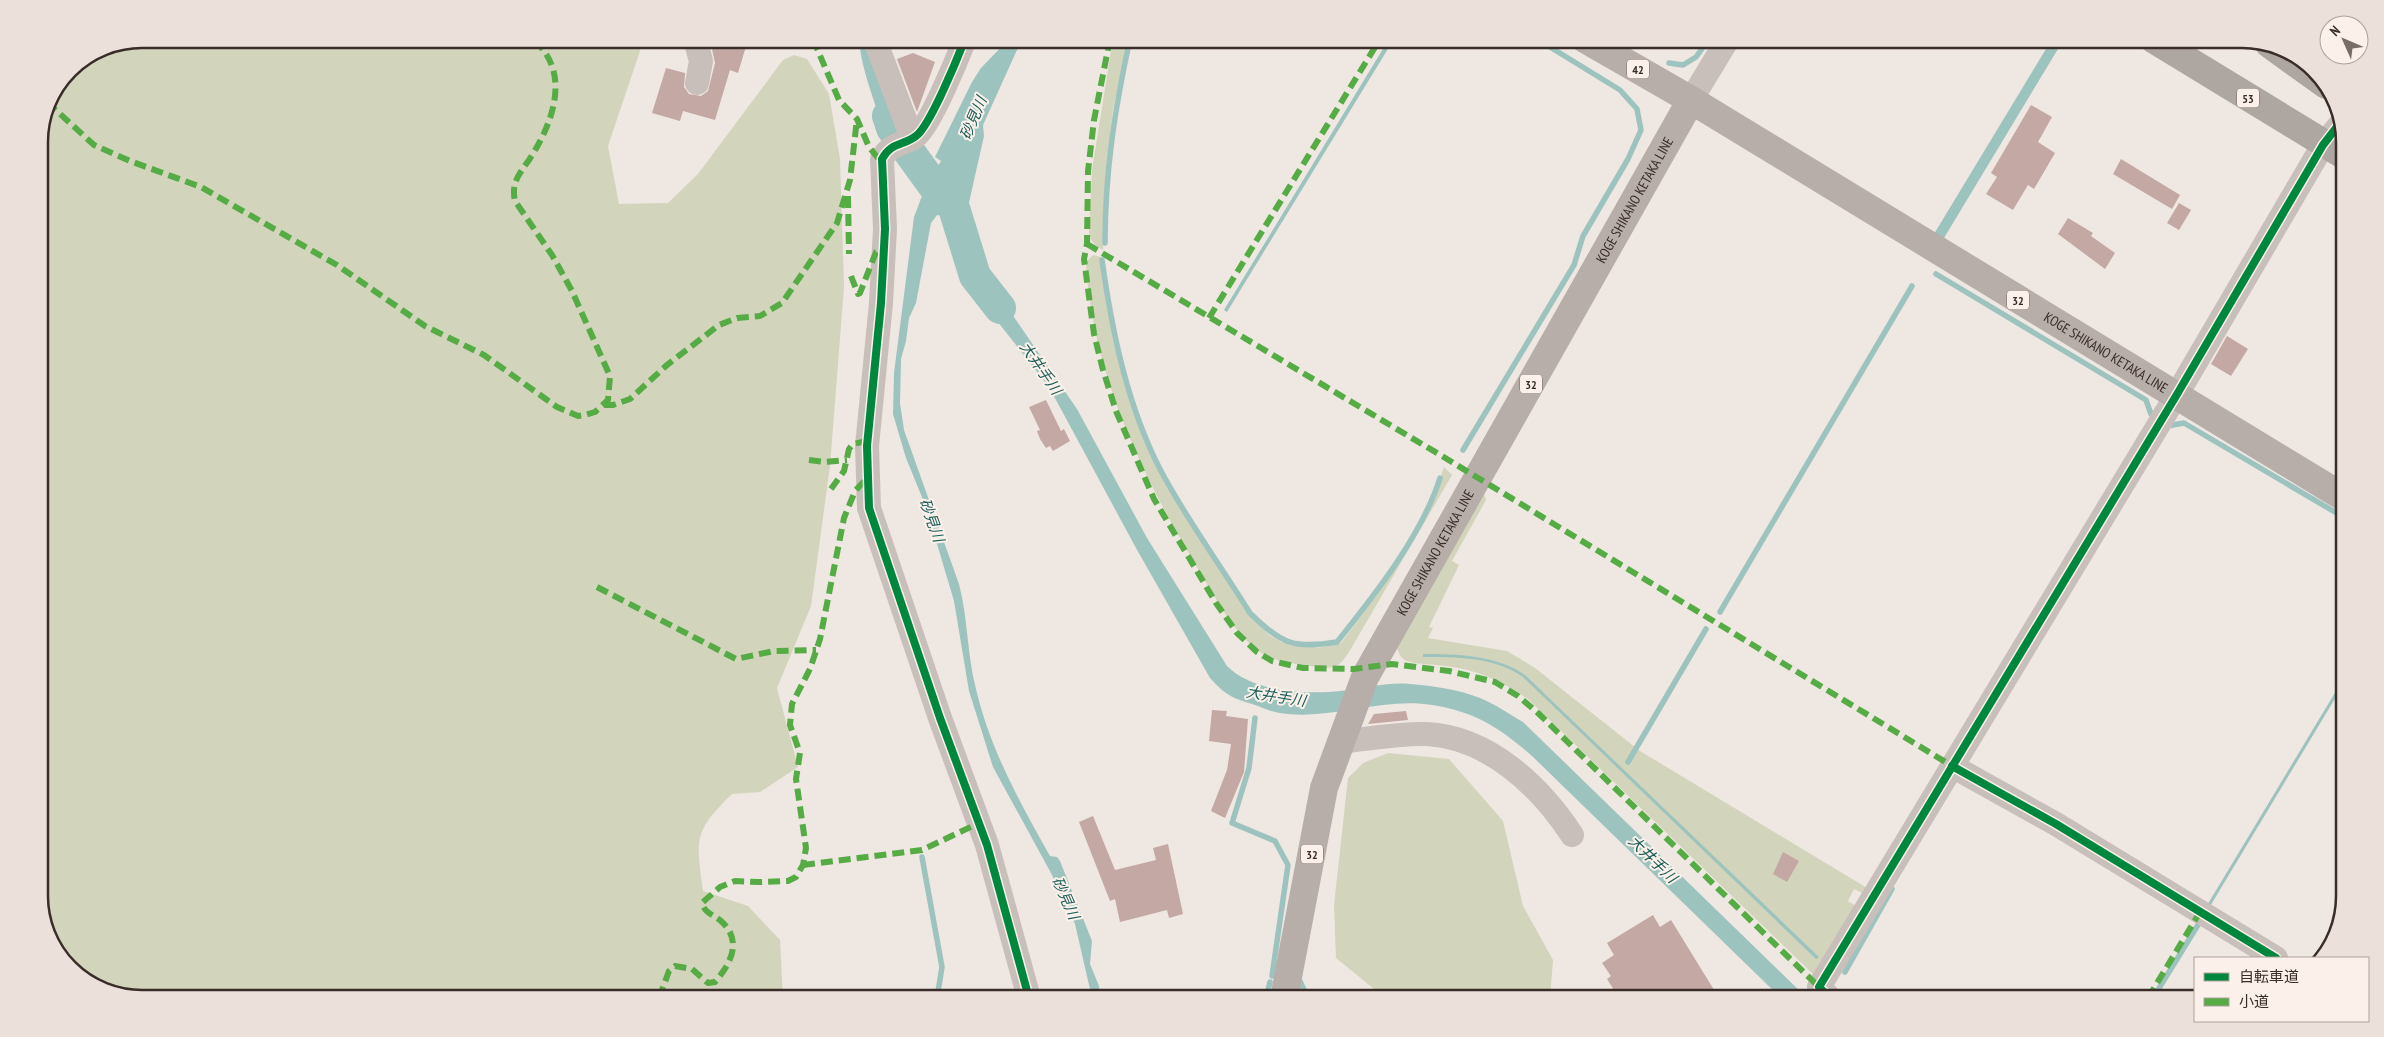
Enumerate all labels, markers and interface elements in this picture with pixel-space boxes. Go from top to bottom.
north arrow [2319,15,2369,65]
text: N [2326,22,2344,40]
road number: 42 [1627,60,1649,78]
road number: 53 [2237,89,2259,108]
water label: 砂見川 [955,92,991,142]
street label: KOGE SHIKANO KETAKA LINE [1592,134,1677,266]
road number: 32 [2007,290,2029,310]
street label: KOGE SHIKANO KETAKA LINE [2041,308,2171,397]
water label: 大井手川 [1016,338,1067,400]
road number: 32 [1520,374,1542,394]
street label: KOGE SHIKANO KETAKA LINE [1393,486,1478,619]
water label: 砂見川 [915,496,949,546]
water label: 大井手川 [1245,682,1309,710]
water label: 大井手川 [1625,831,1683,888]
road number: 32 [1301,844,1323,864]
water label: 砂見川 [1048,874,1085,924]
legend [2194,957,2369,1022]
text: 自転車道 [2239,967,2299,986]
text: 小道 [2239,992,2269,1011]

